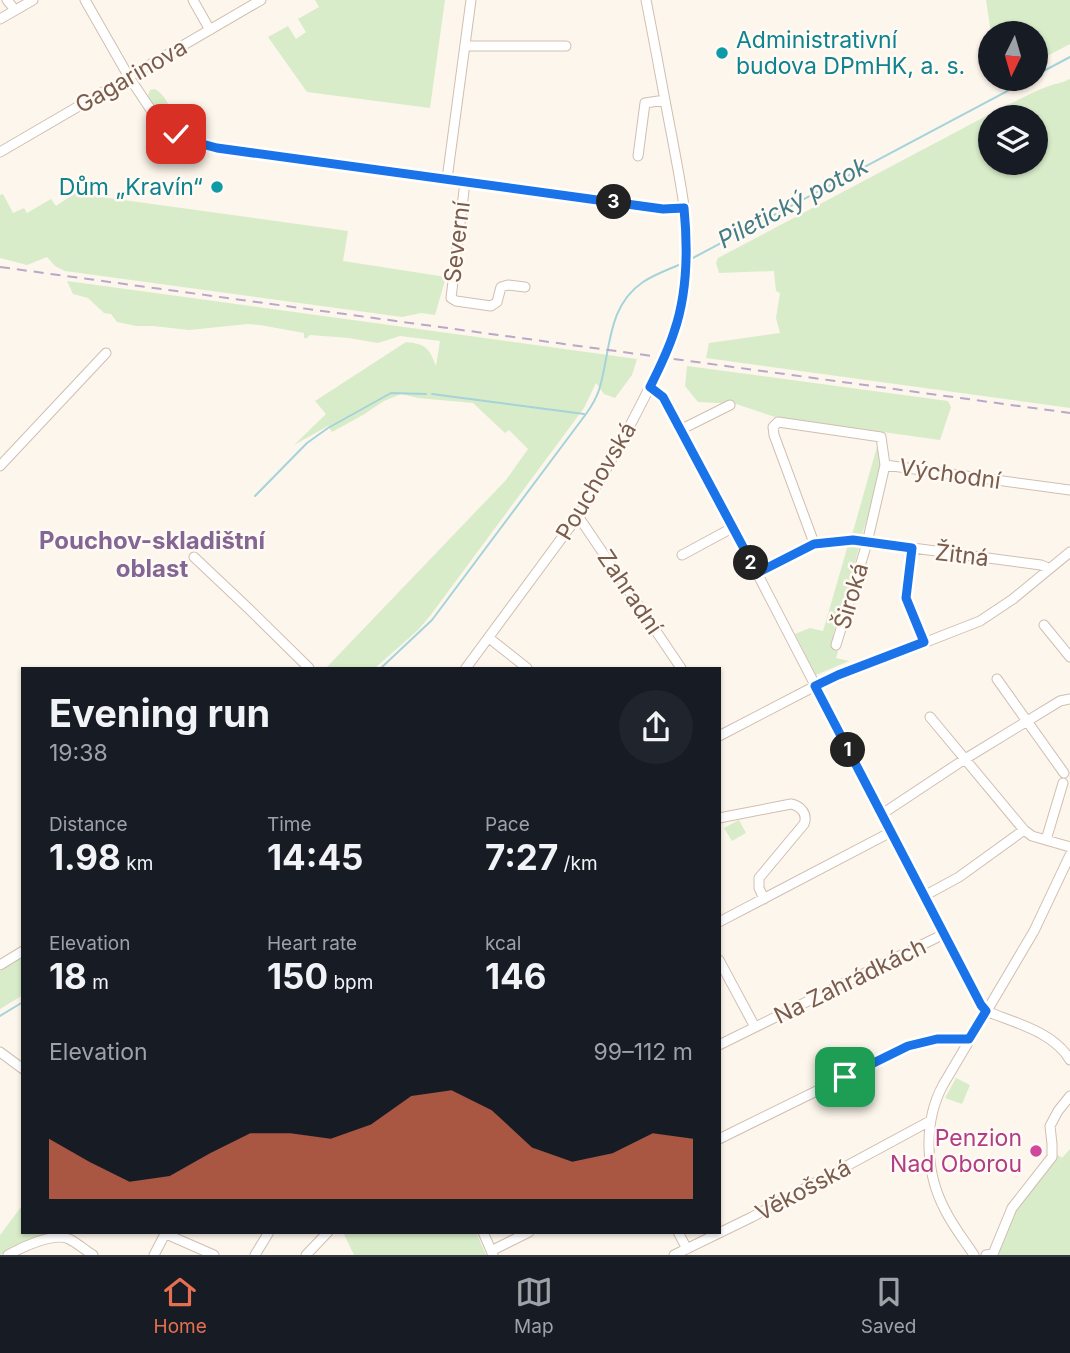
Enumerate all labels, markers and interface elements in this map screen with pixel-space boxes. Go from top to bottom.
north arrow [978,21,1048,91]
map controls [978,21,1048,175]
place label: Administrativní budova DPmHK, a. s. [736,26,965,80]
street label: Gagarinova [70,33,192,119]
marker: Administrativní budova DPmHK, a. s. [714,45,730,61]
pin [146,104,206,164]
button: layers [978,105,1048,175]
icon: check [157,115,195,153]
water label: Piletický potok [713,150,874,254]
place label: Dům „Kravín“ [59,173,203,201]
marker: Dům „Kravín“ [209,179,225,195]
pin: 3 [596,184,632,220]
text: 3 [607,190,620,213]
street label: Severní [438,199,476,284]
street label: Pouchovská [550,417,642,545]
street label: Východní [897,453,1003,495]
district label: Pouchov-skladištní oblast [39,526,266,583]
street label: Žitná [933,538,991,572]
street label: Zahradní [592,544,669,640]
pin: 2 [734,546,768,580]
text: 2 [745,551,756,574]
street label: Široká [828,559,874,633]
text: Evening run [49,690,270,736]
button: share [619,690,693,764]
pin: 1 [830,732,866,768]
text: 1 [843,738,852,761]
text: 19:38 [49,739,108,767]
text: Distance [49,813,127,836]
text: Time [267,813,312,836]
text: Pace [485,813,530,836]
text: 1.98 [49,836,121,878]
text: 14:45 [267,836,364,878]
text: 7:27 [485,836,558,878]
text: km [121,852,153,875]
text: /km [558,852,598,875]
text: Elevation [49,932,130,955]
text: Heart rate [267,932,357,955]
text: kcal [485,932,521,955]
street label: Na Zahrádkách [769,932,931,1030]
text: 18 [49,955,87,997]
text: 150 [267,955,328,997]
text: 146 [485,955,547,997]
text: m [87,971,109,994]
text: bpm [328,971,373,994]
text: Elevation [49,1038,148,1066]
text: 99–112 m [594,1038,693,1066]
pin [815,1047,875,1107]
icon: arrive [826,1058,864,1096]
place label: Penzion Nad Oborou [890,1124,1022,1178]
marker: Penzion Nad Oborou [1028,1143,1044,1159]
street label: Věkošská [751,1153,855,1227]
tab: Home [154,1273,207,1338]
tab: Map [514,1273,554,1338]
tab: Saved [861,1273,916,1338]

